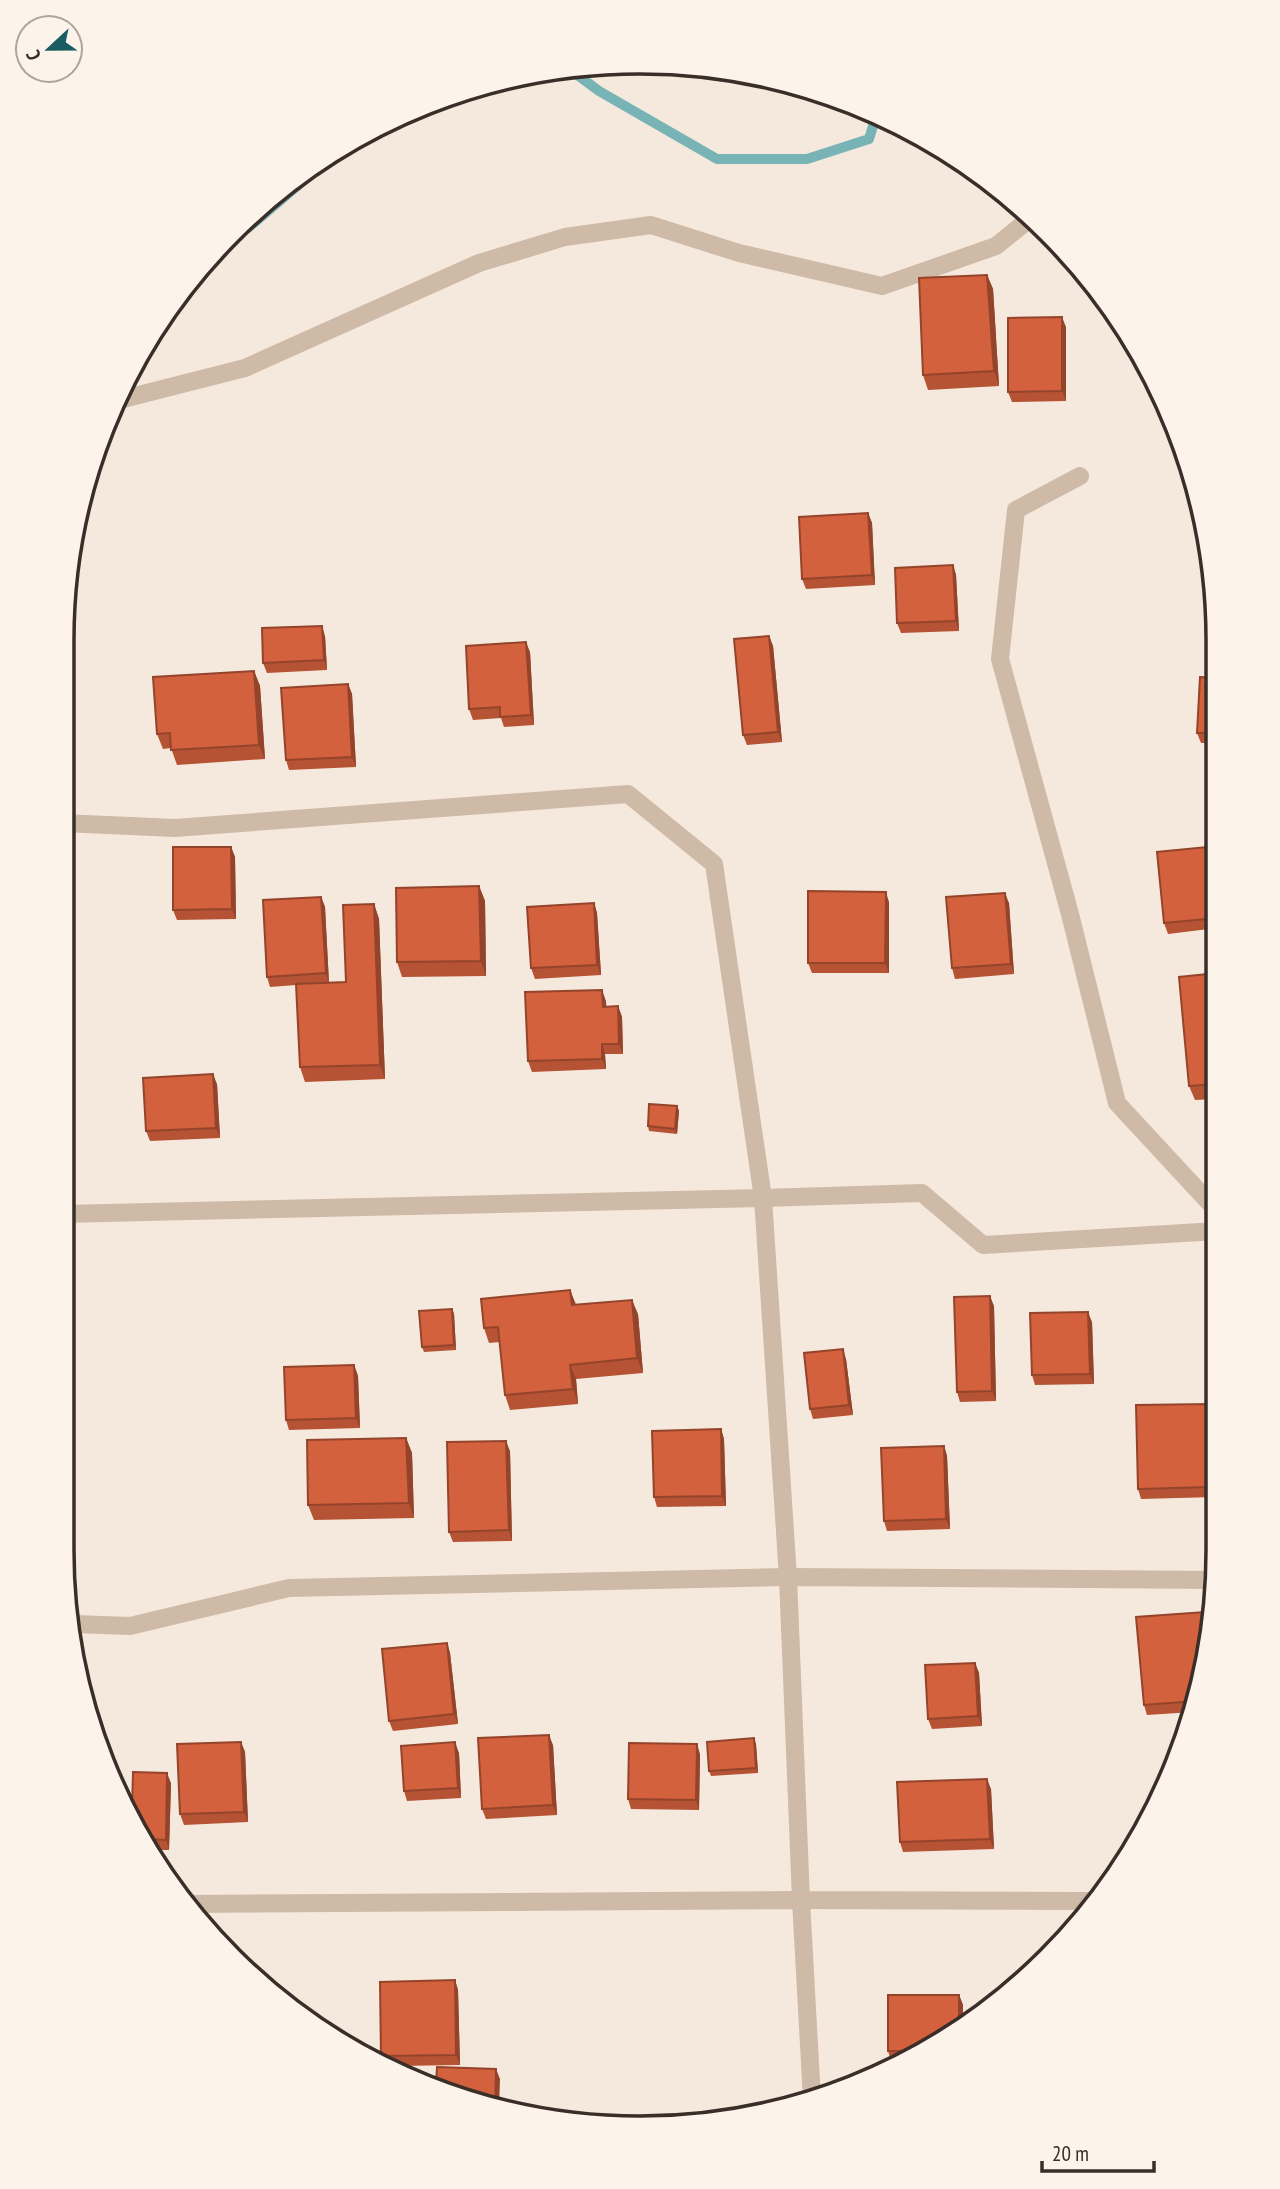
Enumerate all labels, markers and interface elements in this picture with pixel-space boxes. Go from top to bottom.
north arrow [14,14,84,84]
text: С [20,47,46,64]
scale bar [1042,2130,1154,2174]
text: 20 m [1052,2140,1089,2167]

